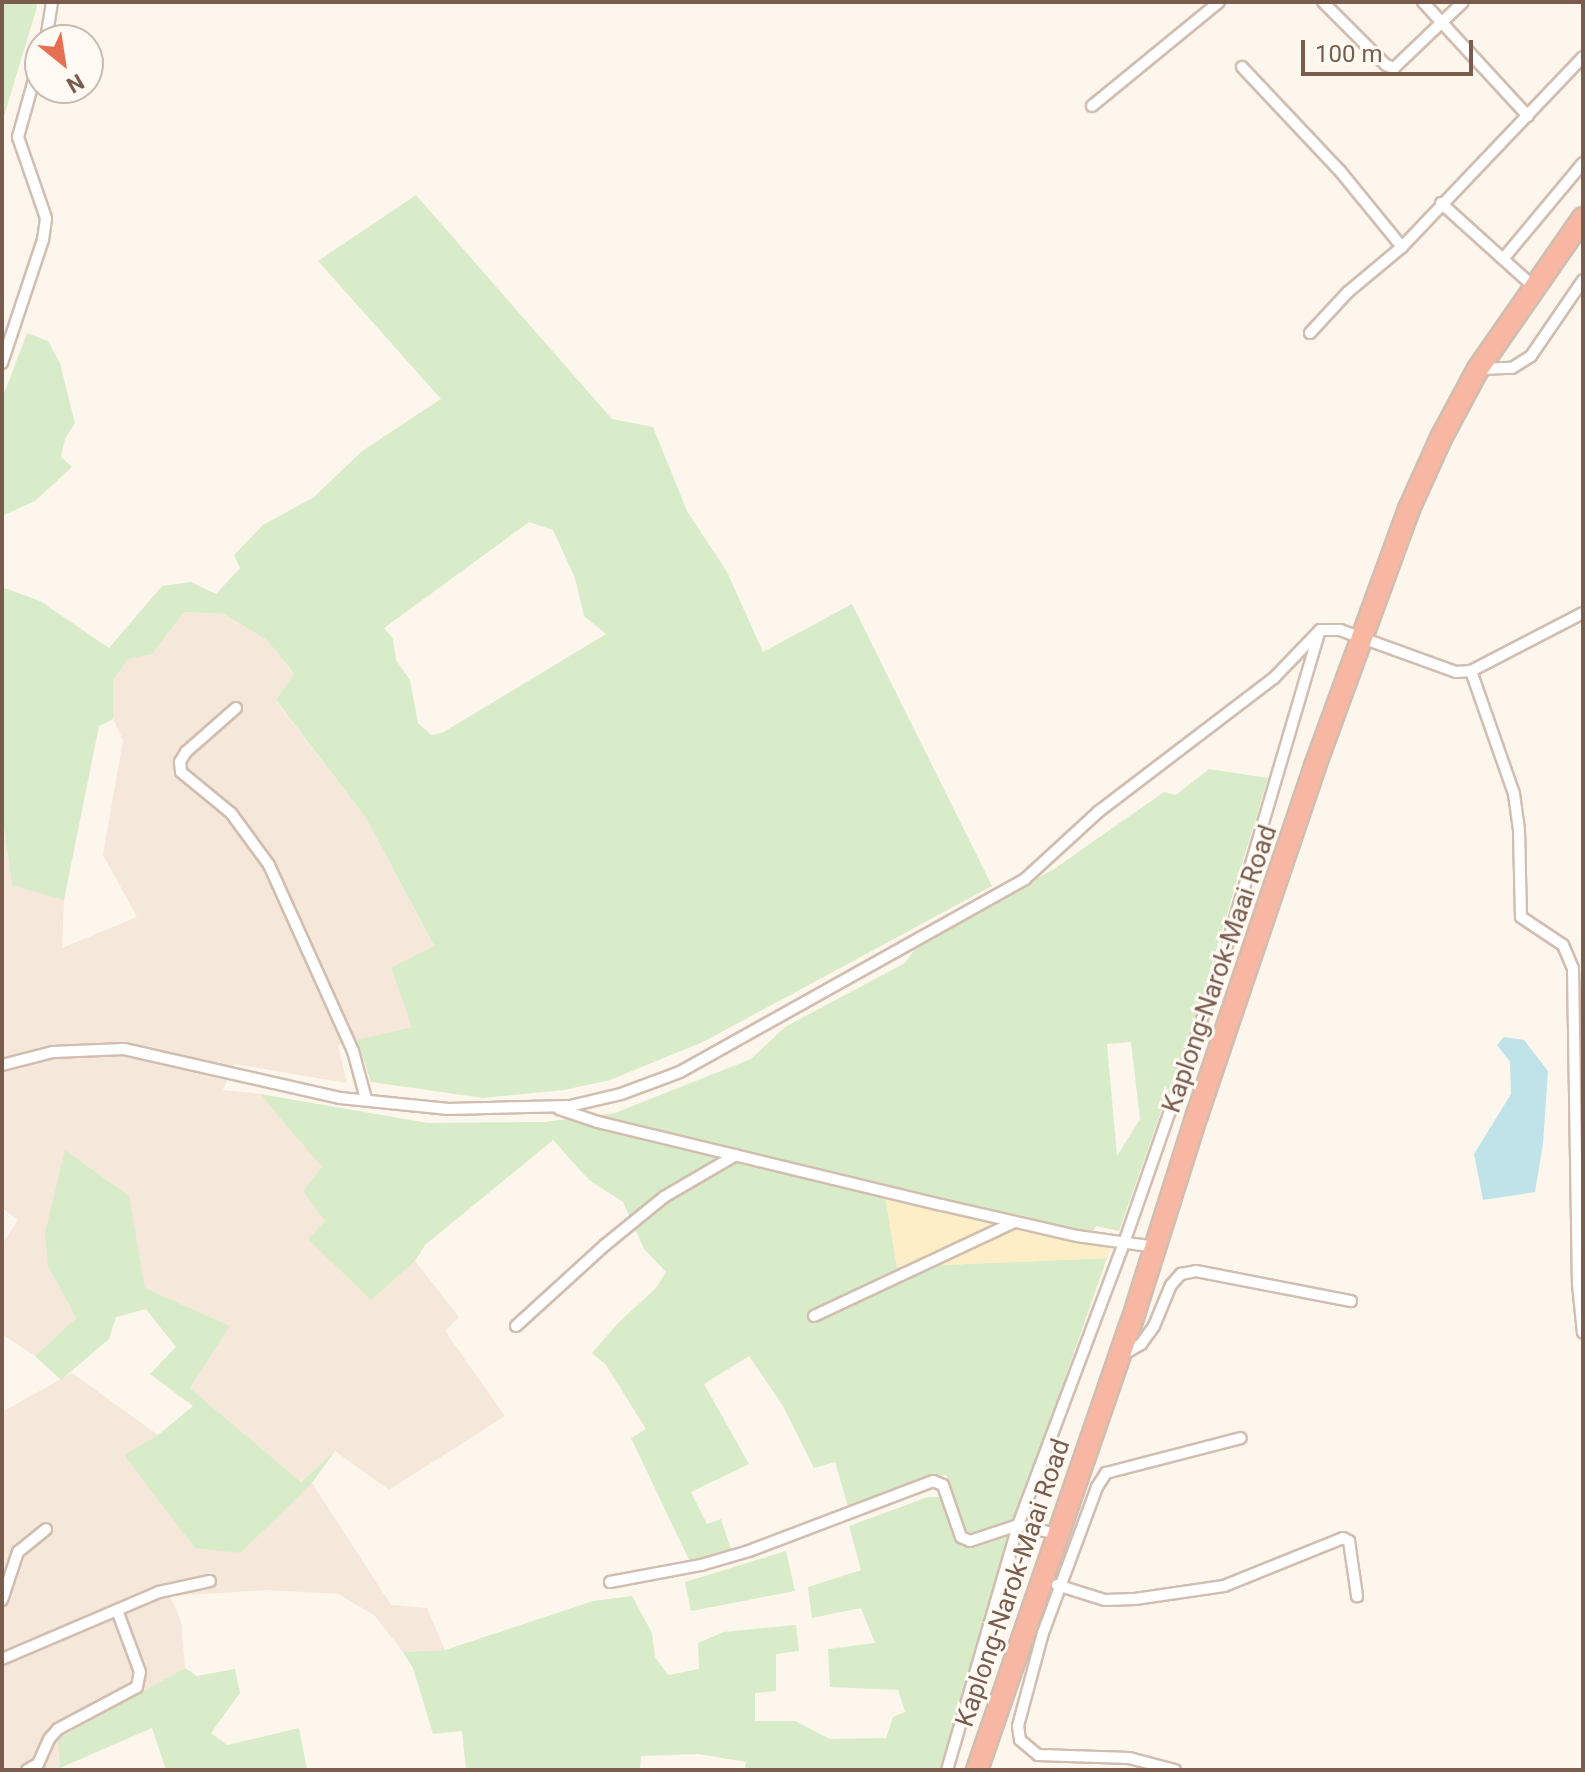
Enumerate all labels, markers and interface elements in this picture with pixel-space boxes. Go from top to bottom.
north arrow [24,24,104,104]
scale bar [1305,24,1477,74]
text: 100 m [1315,40,1382,68]
text: N [62,69,88,98]
street label: Kaplong-Narok-Maai Road [1156,821,1284,1117]
street label: Kaplong-Narok-Maai Road [949,1435,1077,1731]

